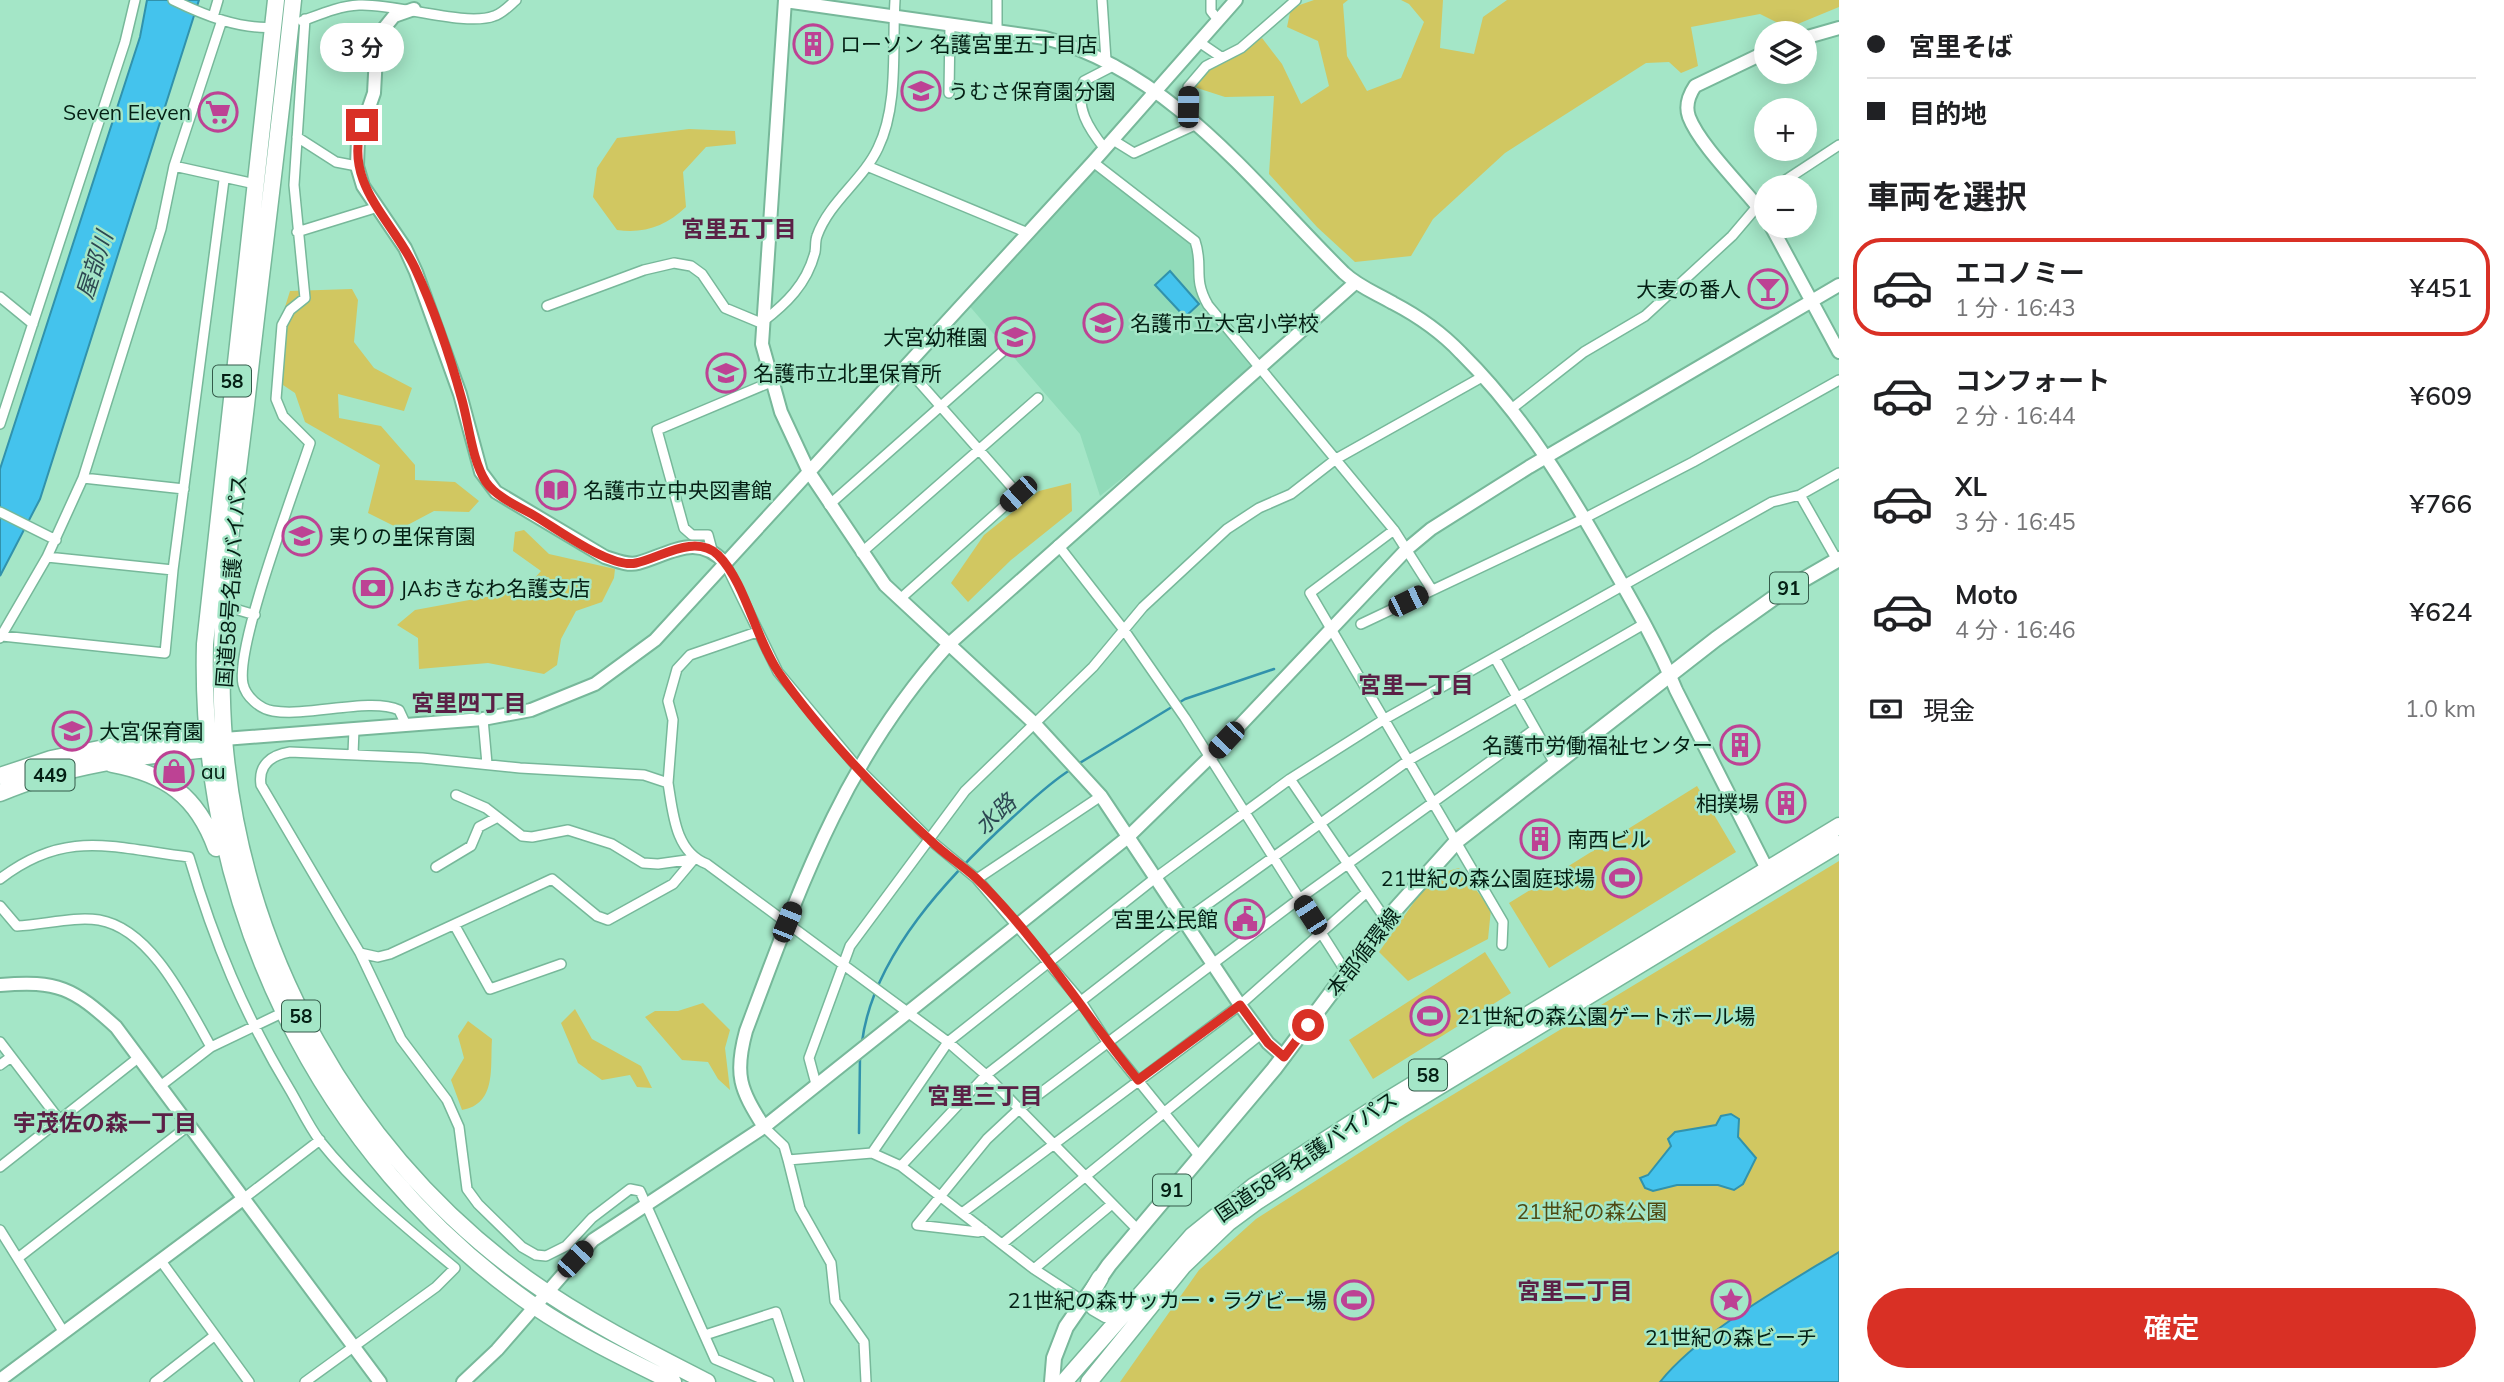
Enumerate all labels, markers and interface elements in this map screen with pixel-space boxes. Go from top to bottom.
map controls [1754,21,1817,238]
button: layers [1754,21,1817,84]
building icon: ローソン 名護宮里五丁目店 [792,23,834,65]
callout: 3 分 [320,24,404,72]
text: 宮里そば [1909,30,2013,63]
place label: ローソン 名護宮里五丁目店 [840,31,1097,57]
text: 3 分 [341,33,383,62]
school or university icon: うむさ保育園分園 [900,70,942,112]
place label: うむさ保育園分園 [948,78,1116,104]
car [1178,86,1199,128]
supermarket icon: Seven Eleven [197,91,239,133]
text: 目的地 [1909,97,1987,130]
button: + [1754,98,1817,161]
place label: Seven Eleven [63,99,191,125]
route end [346,109,378,141]
button: − [1754,175,1817,238]
text: 車両を選択 [1867,176,2027,216]
district label: 宮里五丁目 [682,214,797,243]
water label: 屋部川 [70,225,119,302]
icon: car [1871,256,1934,319]
text: エコノミー [1955,256,2085,289]
bar icon: 大麦の番人 [1747,268,1789,310]
text: ¥451 [2410,271,2472,304]
place label: 大麦の番人 [1636,276,1741,302]
text: 1 分 · 16:43 [1955,293,2076,322]
school or university icon: 名護市立大宮小学校 [1082,302,1124,344]
place label: 名護市立大宮小学校 [1130,310,1319,336]
school or university icon: 大宮幼稚園 [994,316,1036,358]
place label: 大宮幼稚園 [883,324,988,350]
school or university icon: 名護市立北里保育所 [705,352,747,394]
place label: 名護市立北里保育所 [753,360,942,386]
icon: car [1871,364,1934,427]
text: コンフォート [1955,364,2110,397]
road number: 58 [213,366,251,396]
text: ¥609 [2410,379,2472,412]
text: 2 分 · 16:44 [1955,401,2076,430]
library icon: 名護市立中央図書館 [535,469,577,511]
text: XL [1955,470,1987,503]
car [996,472,1041,516]
icon: car [1871,472,1934,535]
street label: 国道58号名護バイパス [211,473,251,689]
place label: 名護市立中央図書館 [583,477,772,503]
text: ¥766 [2410,487,2472,520]
text: 3 分 · 16:45 [1955,507,2076,536]
school or university icon: 実りの里保育園 [281,515,323,557]
place label: 実りの里保育園 [329,523,476,549]
bank icon: JAおきなわ名護支店 [352,567,394,609]
road number: 91 [1770,572,1808,604]
place label: JAおきなわ名護支店 [400,575,590,601]
text: Moto [1955,578,2018,611]
icon: car [1871,580,1934,643]
car [1385,582,1432,620]
text: ¥624 [2410,595,2472,628]
text: 4 分 · 16:46 [1955,615,2076,644]
district label: 宮里一丁目 [1359,670,1474,699]
district label: 宮里四丁目 [412,688,527,717]
icon: cash [1867,690,1905,728]
text: 現金 [1923,694,1975,727]
text: 1.0 km [2405,694,2476,723]
school or university icon: 大宮保育園 [51,710,93,752]
car [1204,717,1249,763]
place label: 大宮保育園 [99,718,204,744]
building icon: 名護市労働福祉センター [1719,724,1761,766]
place label: 名護市労働福祉センター [1482,732,1713,758]
shop icon: au [153,750,195,792]
place label: au [201,758,226,784]
road number: 449 [26,760,74,790]
building icon: 相撲場 [1765,782,1807,824]
water label: 水路 [968,786,1023,840]
place label: 相撲場 [1696,790,1759,816]
building icon: 南西ビル [1519,818,1561,860]
place label: 南西ビル [1567,826,1651,852]
sports icon: 21世紀の森公園庭球場 [1601,857,1643,899]
place label: 21世紀の森公園庭球場 [1381,865,1595,891]
car [1290,892,1331,938]
public building icon: 宮里公民館 [1224,898,1266,940]
car [770,899,805,945]
street label: 本部循環線 [1320,903,1406,1001]
place label: 宮里公民館 [1113,906,1218,932]
sports icon: 21世紀の森公園ゲートボール場 [1409,995,1451,1037]
road number: 58 [282,1000,320,1032]
place label: 21世紀の森公園ゲートボール場 [1457,1003,1755,1029]
route start [1292,1009,1324,1041]
road number: 58 [1409,1060,1447,1091]
district label: 宮里三丁目 [928,1081,1043,1110]
street label: 国道58号名護バイパス [1210,1085,1402,1227]
district label: 宇茂佐の森一丁目 [13,1108,197,1137]
road number: 91 [1153,1174,1191,1206]
park label: 21世紀の森公園 [1516,1198,1668,1224]
car [553,1236,598,1282]
district label: 宮里二丁目 [1518,1276,1633,1305]
sports icon: 21世紀の森サッカー・ラグビー場 [1333,1279,1375,1321]
place icon: 21世紀の森ビーチ [1710,1279,1752,1321]
place label: 21世紀の森サッカー・ラグビー場 [1008,1287,1327,1313]
button: 確定 [1867,1288,2476,1368]
place label: 21世紀の森ビーチ [1645,1324,1817,1350]

